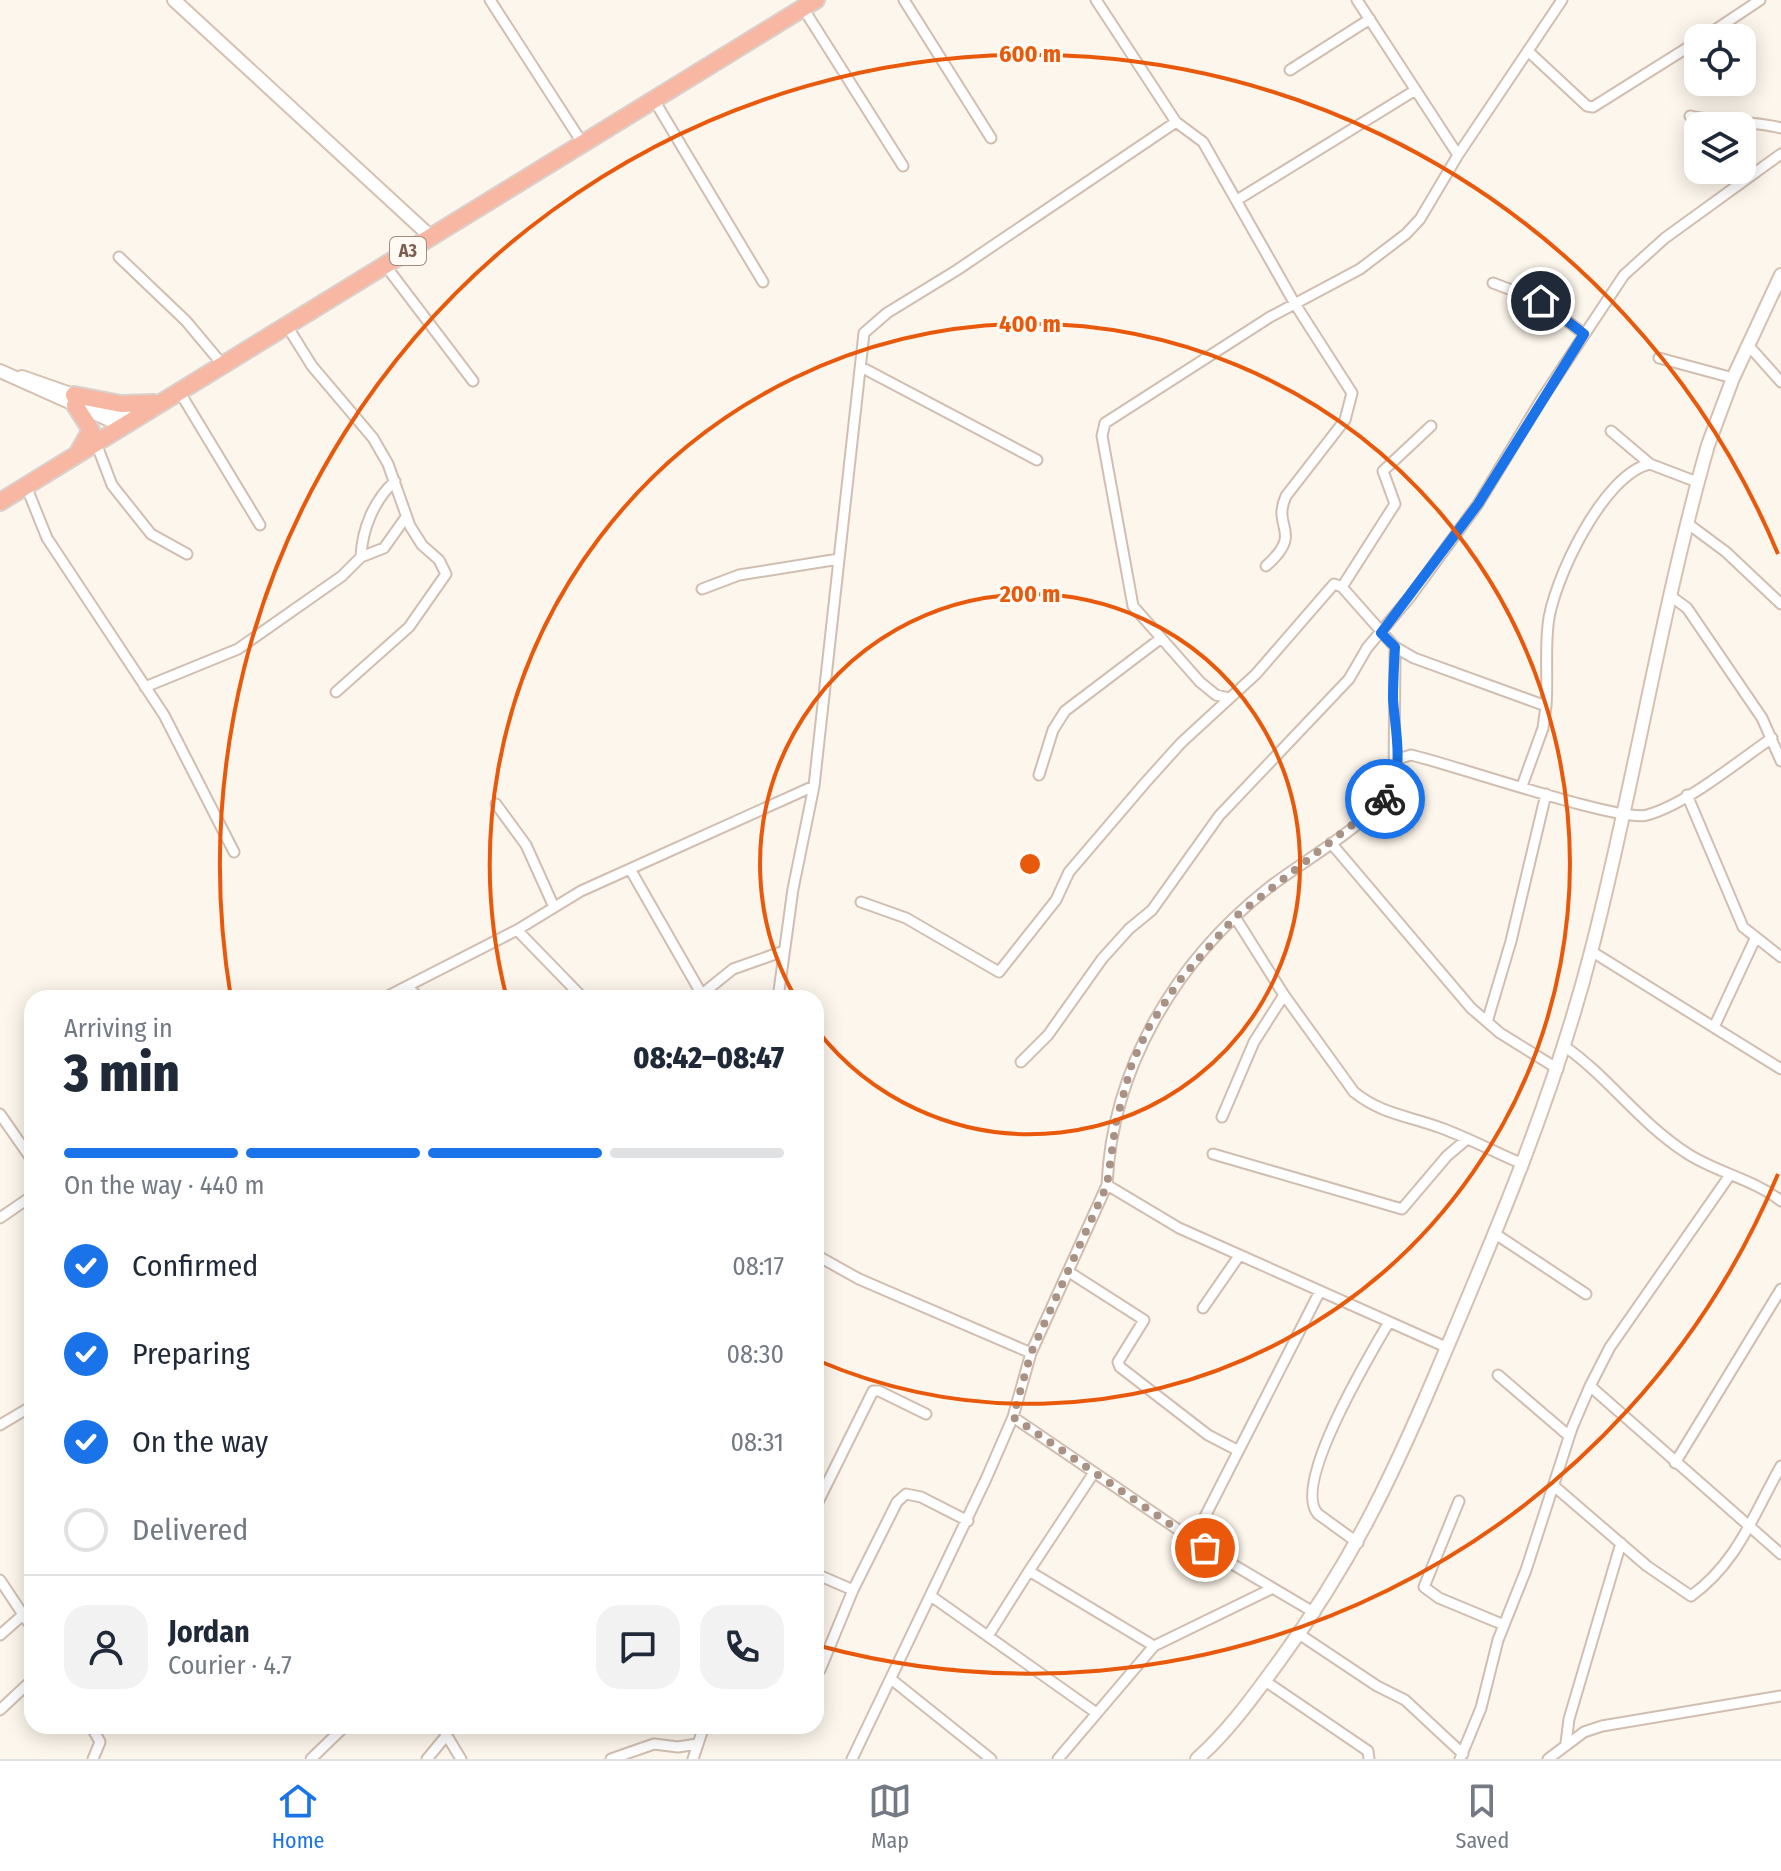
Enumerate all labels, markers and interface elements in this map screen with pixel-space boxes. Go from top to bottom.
map controls [1684,24,1756,184]
button: locate [1684,24,1756,96]
text: 600 m [999,40,1061,68]
button: layers [1684,112,1756,184]
road number: A3 [390,237,426,265]
pin [1507,267,1575,335]
icon: home [1519,279,1563,323]
text: 400 m [999,310,1061,338]
text: 200 m [999,580,1060,608]
courier [1345,759,1425,839]
icon: bike [1363,777,1407,821]
centre of rings [1016,850,1044,878]
text: Arriving in [64,1013,173,1044]
text: 08:42–08:47 [633,1040,784,1076]
text: 3 min [64,1042,180,1105]
text: On the way · 440 m [64,1170,265,1201]
icon: check [64,1244,108,1288]
text: Confirmed [132,1248,258,1284]
text: 08:17 [732,1251,784,1282]
icon: check [64,1332,108,1376]
text: Preparing [132,1336,250,1372]
text: 08:30 [726,1339,784,1370]
icon: check [64,1420,108,1464]
text: On the way [132,1424,268,1460]
text: 08:31 [730,1427,784,1458]
text: Delivered [132,1512,248,1548]
pin [1171,1514,1239,1582]
icon: bag [1183,1526,1227,1570]
button: person [64,1605,148,1689]
button: chat [596,1605,680,1689]
button: phone [700,1605,784,1689]
text: Jordan [168,1614,250,1650]
text: Courier · 4.7 [168,1650,292,1681]
tab: Home [272,1779,324,1854]
tab: Map [868,1779,912,1854]
tab: Saved [1455,1779,1509,1854]

